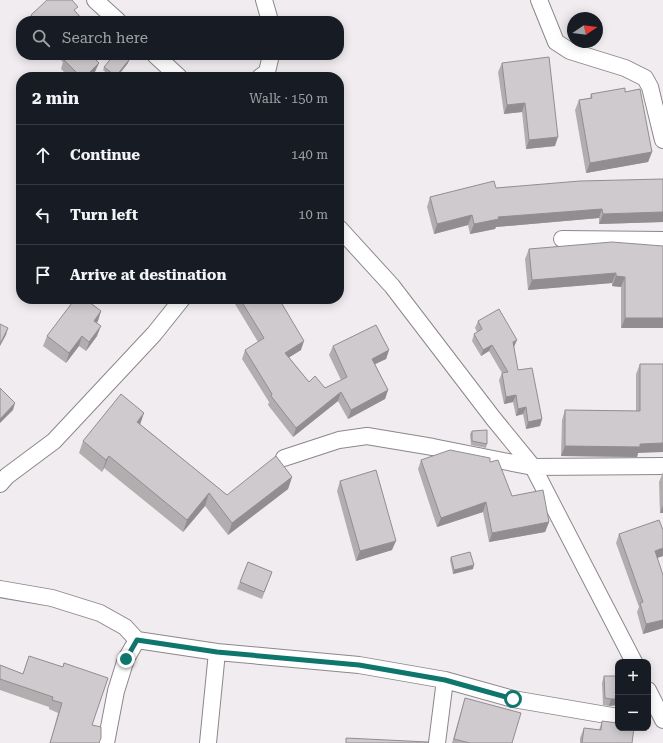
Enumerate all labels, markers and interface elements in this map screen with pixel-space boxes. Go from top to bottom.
north arrow [567,12,603,48]
search box [16,16,344,60]
icon: search [30,27,52,49]
text: Search here [62,29,148,47]
text: 2 min [32,88,79,108]
text: Walk · 150 m [249,91,328,106]
icon: ahead [32,144,54,166]
text: Continue [70,146,140,164]
text: 140 m [291,147,328,162]
icon: left [32,204,54,226]
text: Turn left [70,206,138,224]
text: 10 m [298,207,328,222]
icon: arrive [32,264,54,286]
text: Arrive at destination [70,266,226,284]
route end [117,650,135,668]
map controls [615,659,651,731]
button: + [615,659,651,695]
route start [504,690,522,708]
button: − [615,695,651,731]

